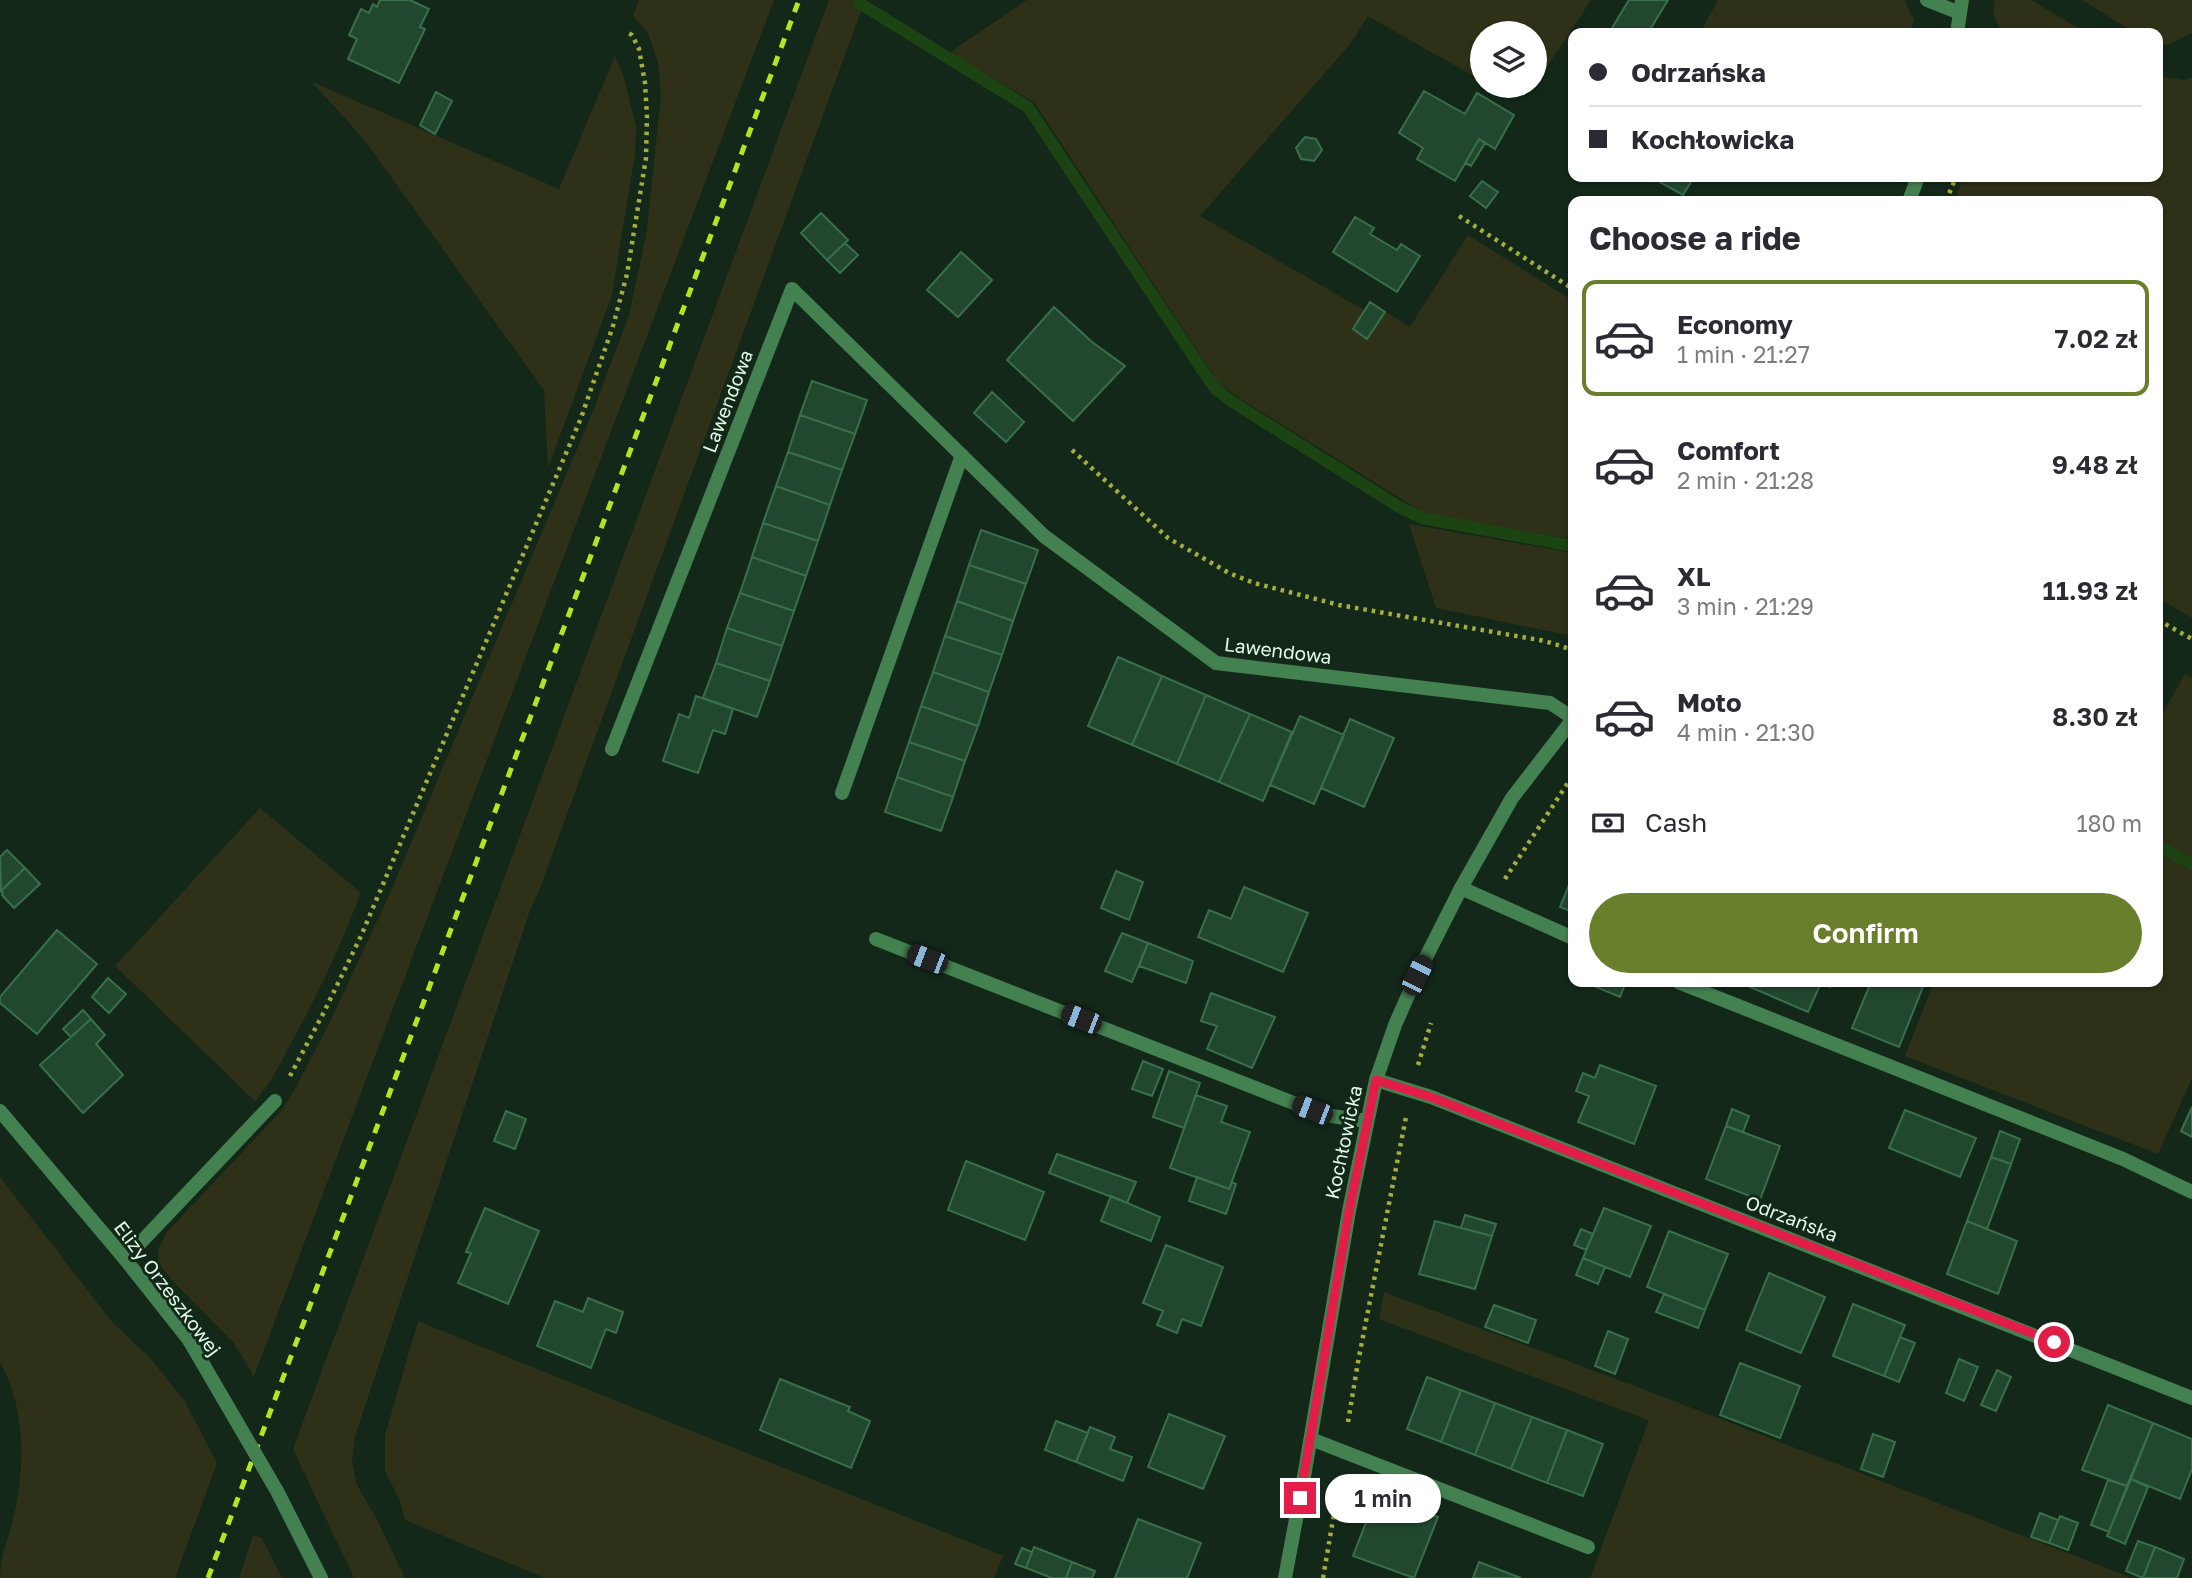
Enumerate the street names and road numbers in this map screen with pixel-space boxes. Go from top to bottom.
street label: Lawendowa [697,346,757,456]
street label: Lawendowa [1223,632,1333,668]
street label: Kochłowicka [1320,1083,1366,1201]
street label: Odrzańska [1743,1190,1841,1246]
street label: Elizy Orzeszkowej [110,1216,226,1360]

